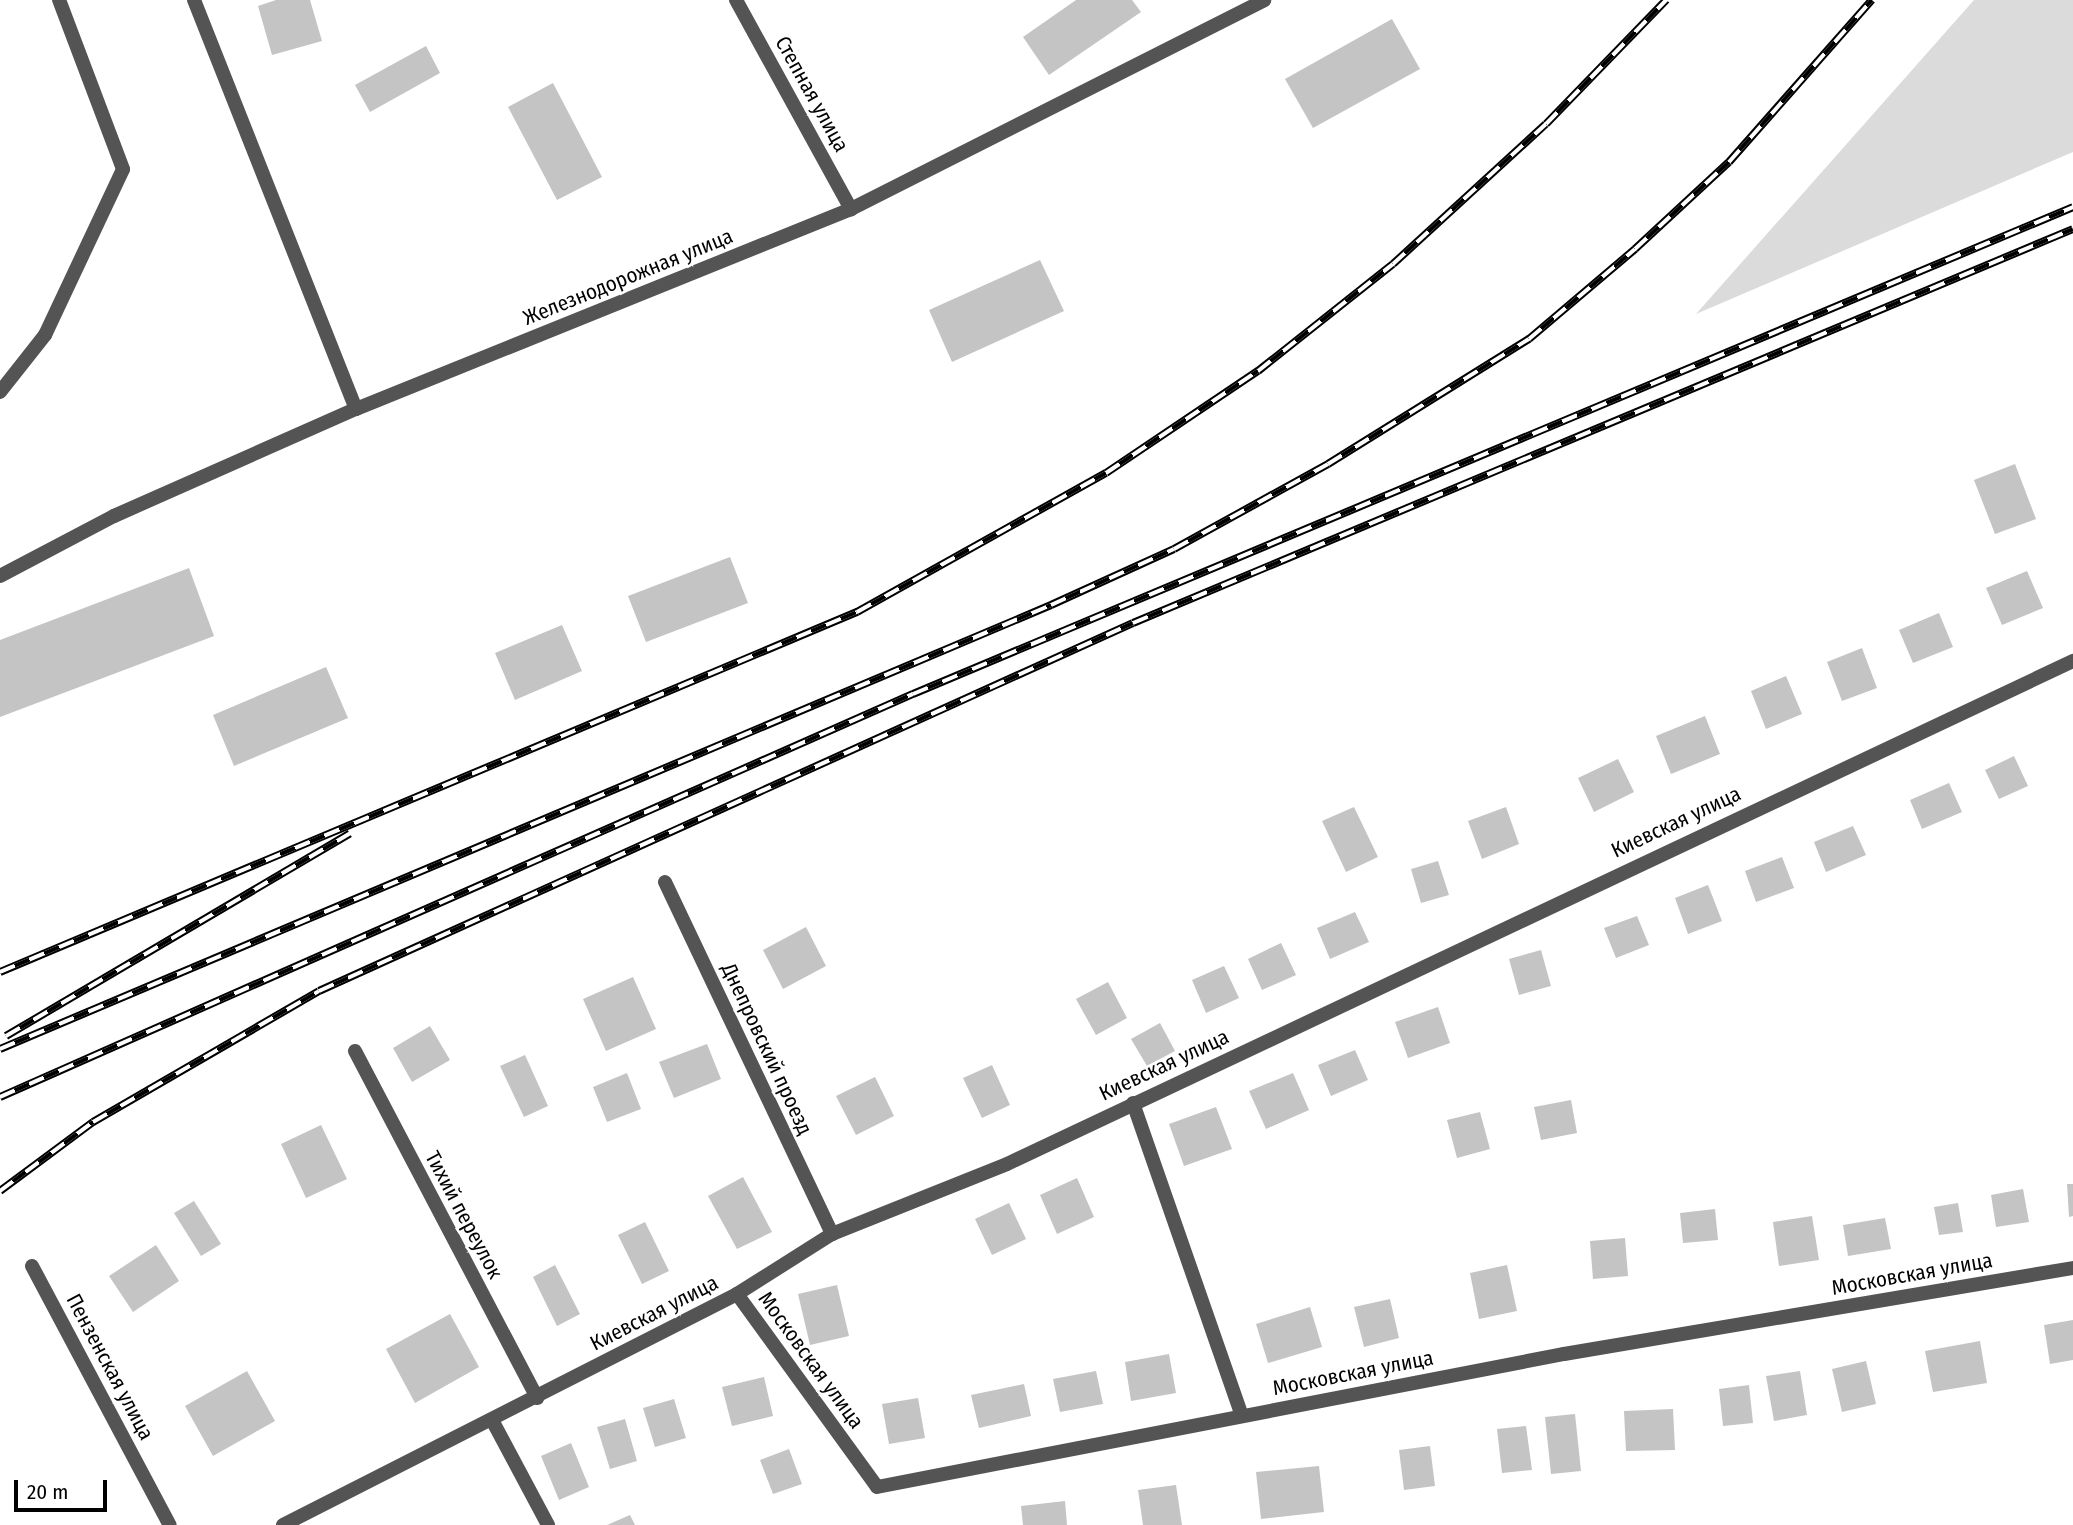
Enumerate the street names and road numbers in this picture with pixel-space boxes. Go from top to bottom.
street label: Степная улица [770,32,854,156]
street label: Железнодорожная улица [519,223,737,331]
street label: Киевская улица [1607,781,1745,863]
street label: Днепровский проезд [716,959,818,1139]
street label: Киевская улица [1095,1024,1233,1106]
street label: Тихий переулок [420,1147,508,1283]
street label: Московская улица [1830,1247,1994,1301]
street label: Киевская улица [586,1270,722,1356]
street label: Московская улица [753,1287,869,1433]
street label: Пензенская улица [61,1290,159,1444]
street label: Московская улица [1271,1345,1435,1401]

